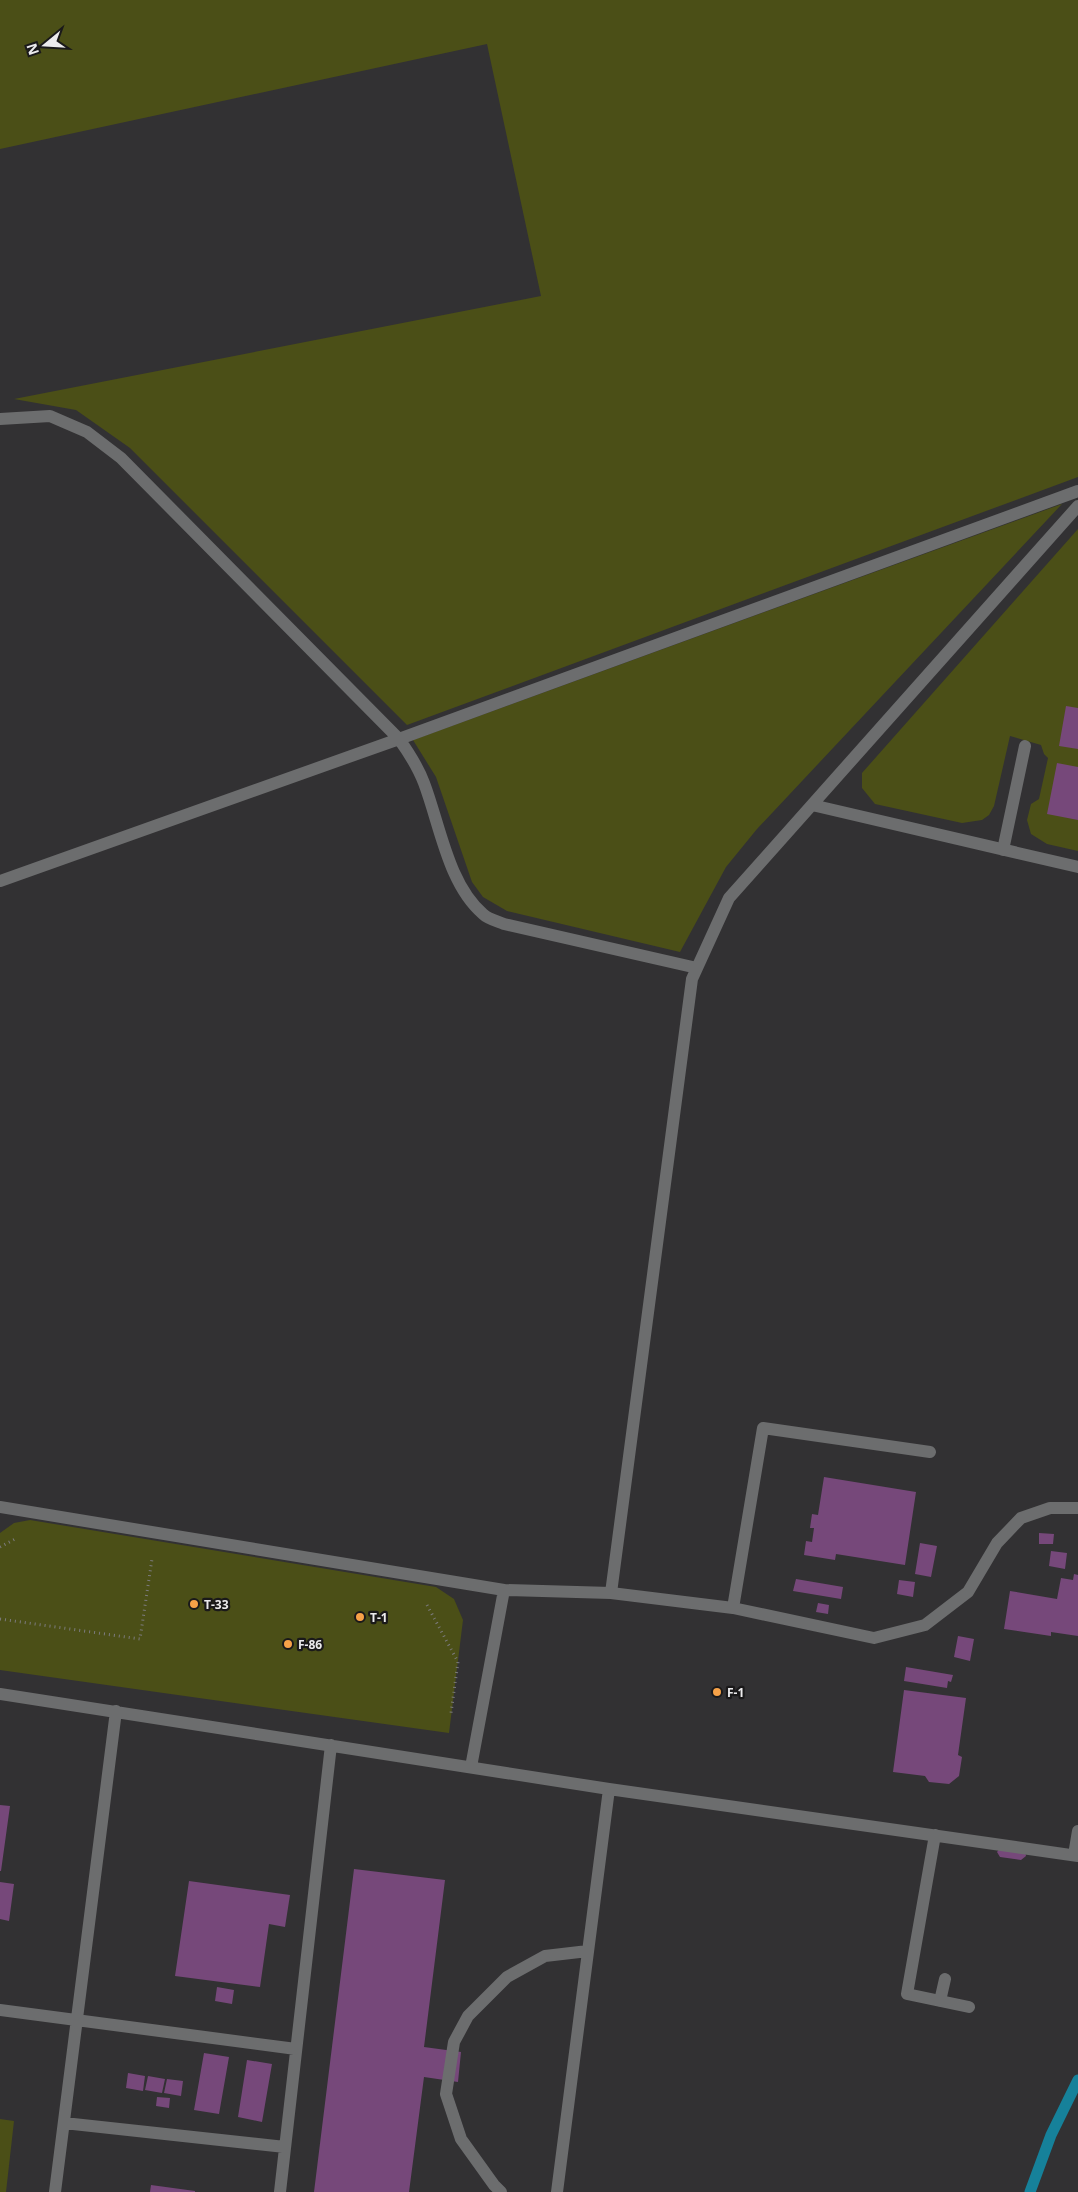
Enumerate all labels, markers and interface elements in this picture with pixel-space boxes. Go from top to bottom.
north arrow [20,20,70,70]
text: N [21,41,43,58]
place label: T-33 [204,1596,229,1613]
marker: T-33 [188,1598,200,1610]
place label: T-1 [370,1609,388,1626]
marker: T-1 [354,1611,366,1623]
place label: F-86 [298,1636,322,1653]
marker: F-86 [282,1638,294,1650]
place label: F-1 [727,1684,744,1701]
marker: F-1 [711,1686,723,1698]

